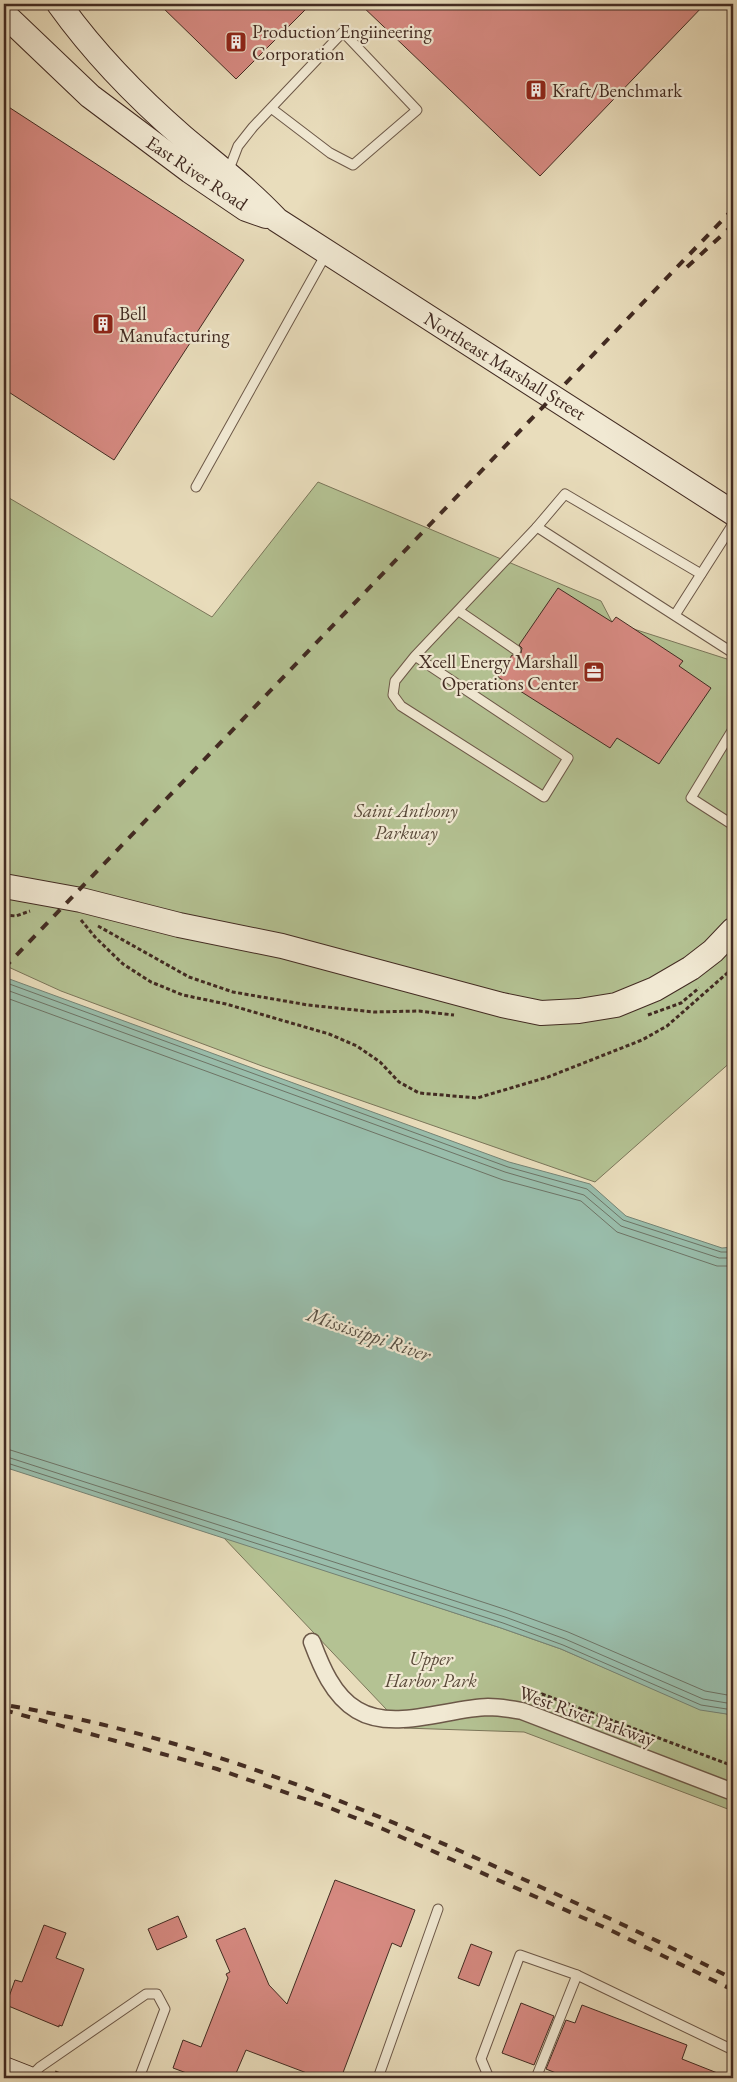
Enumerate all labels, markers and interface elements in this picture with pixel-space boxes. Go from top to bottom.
place label: Production Engiineering Corporation [252,19,432,66]
building icon: Production Engiineering Corporation [224,30,248,54]
building icon: Kraft/Benchmark [524,78,548,102]
place label: Kraft/Benchmark [552,78,683,103]
street label: East River Road [141,130,253,216]
place label: Bell Manufacturing [119,301,230,348]
street label: Northeast Marshall Street [419,306,591,426]
building icon: Bell Manufacturing [91,312,115,336]
place label: Xcell Energy Marshall Operations Center [418,649,579,696]
office icon: Xcell Energy Marshall Operations Center [582,660,606,684]
park label: Saint Anthony Parkway [353,798,458,845]
water label: Mississippi River [303,1300,436,1368]
park label: Upper Harbor Park [384,1646,477,1693]
street label: West River Parkway [515,1680,659,1752]

